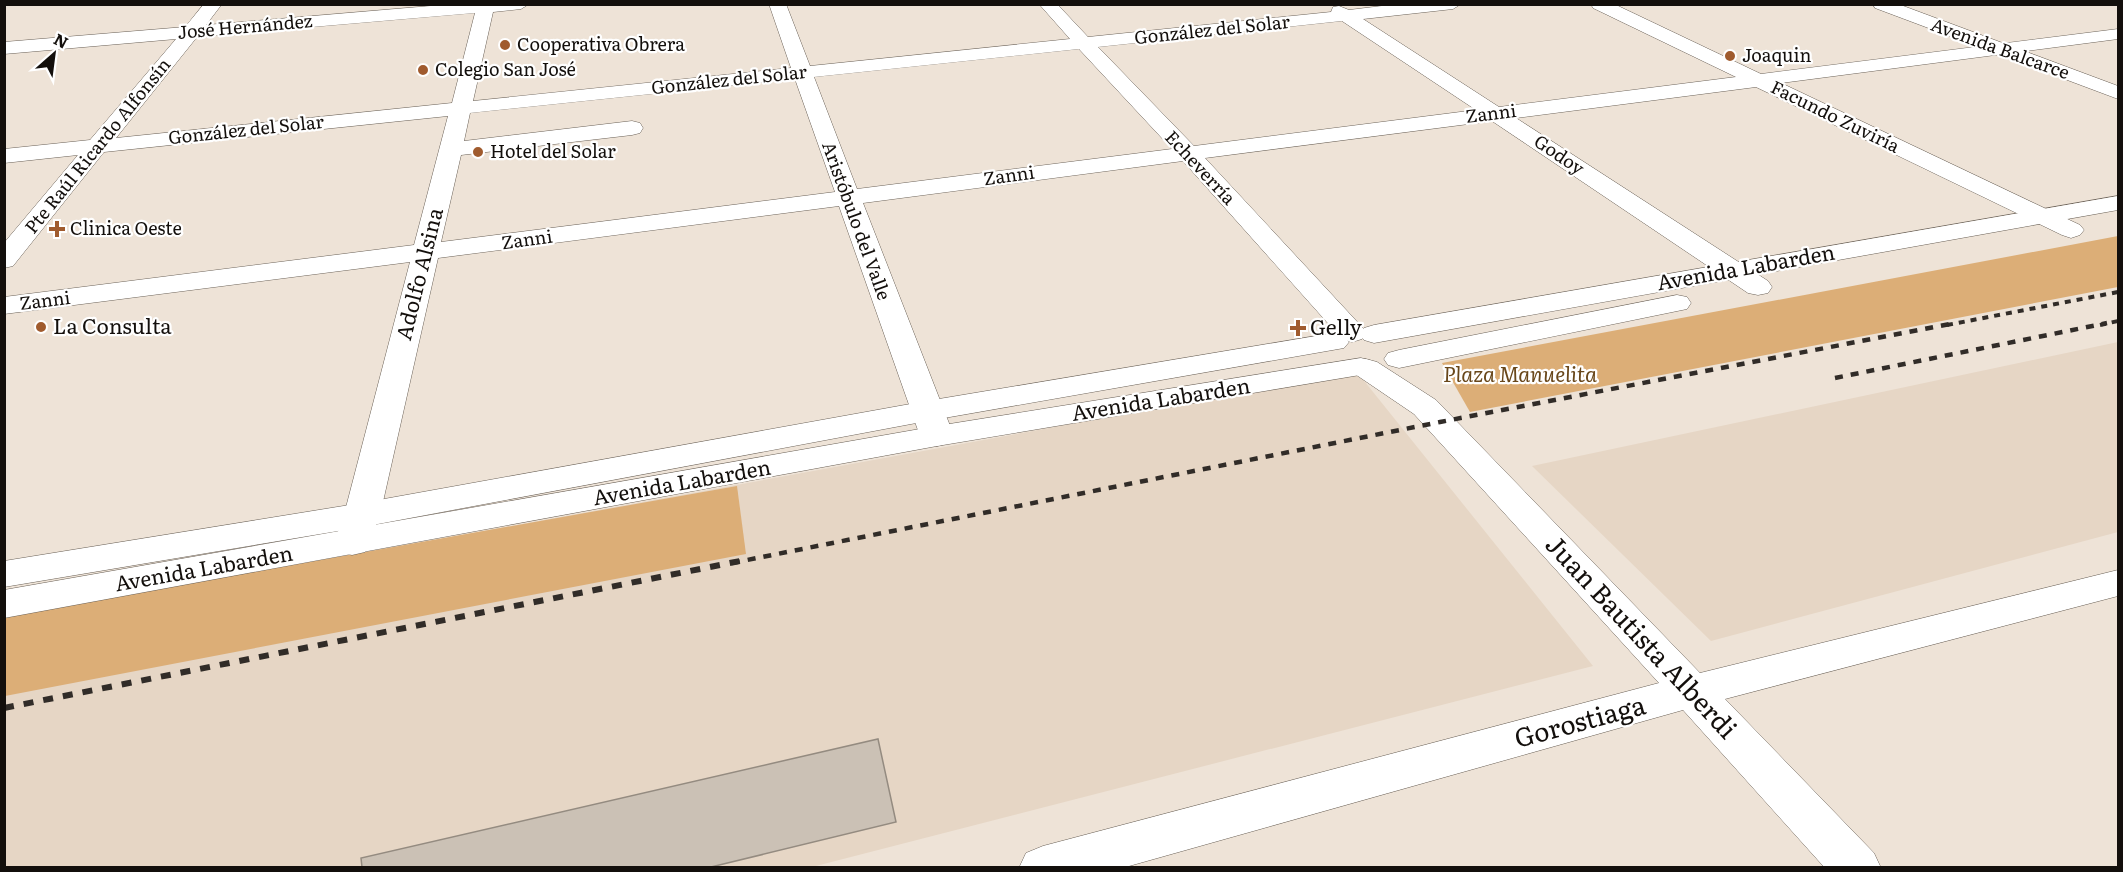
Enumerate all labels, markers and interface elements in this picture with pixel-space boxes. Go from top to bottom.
street label: José Hernández [176,6,314,45]
street label: González del Solar [1133,7,1291,50]
street label: Avenida Balcarce [1927,10,2074,85]
north arrow [24,24,84,84]
text: N [50,26,73,54]
place label: Cooperativa Obrera [517,30,685,57]
marker: Cooperativa Obrera [498,38,512,52]
place label: Joaquin [1742,41,1811,68]
marker: Joaquin [1723,49,1737,63]
street label: Pte Raúl Ricardo Alfonsín [17,51,176,239]
place label: Colegio San José [435,55,576,82]
street label: González del Solar [650,57,808,100]
marker: Colegio San José [416,63,430,77]
street label: Facundo Zuviría [1767,73,1905,159]
street label: Zanni [1464,96,1518,129]
street label: González del Solar [167,107,325,150]
street label: Echeverría [1159,124,1243,211]
street label: Godoy [1529,127,1591,181]
place label: Hotel del Solar [490,137,616,164]
street label: Aristóbulo del Valle [816,137,899,304]
marker: Hotel del Solar [471,145,485,159]
street label: Zanni [982,158,1036,191]
street label: Adolfo Alsina [386,203,449,343]
place label: Clinica Oeste [70,214,182,241]
marker: Clinica Oeste [48,220,66,238]
street label: Zanni [500,222,554,255]
street label: Avenida Labarden [1654,235,1837,296]
street label: Zanni [18,283,72,316]
place label: La Consulta [53,309,172,340]
place label: Gelly [1310,310,1363,341]
marker: La Consulta [34,320,48,334]
marker: Gelly [1291,321,1305,335]
park label: Plaza Manuelita [1443,357,1597,388]
street label: Avenida Labarden [1069,368,1252,427]
street label: Avenida Labarden [590,450,773,511]
street label: Juan Bautista Alberdi [1538,525,1748,746]
street label: Avenida Labarden [112,536,295,597]
street label: Gorostiaga [1509,683,1649,756]

